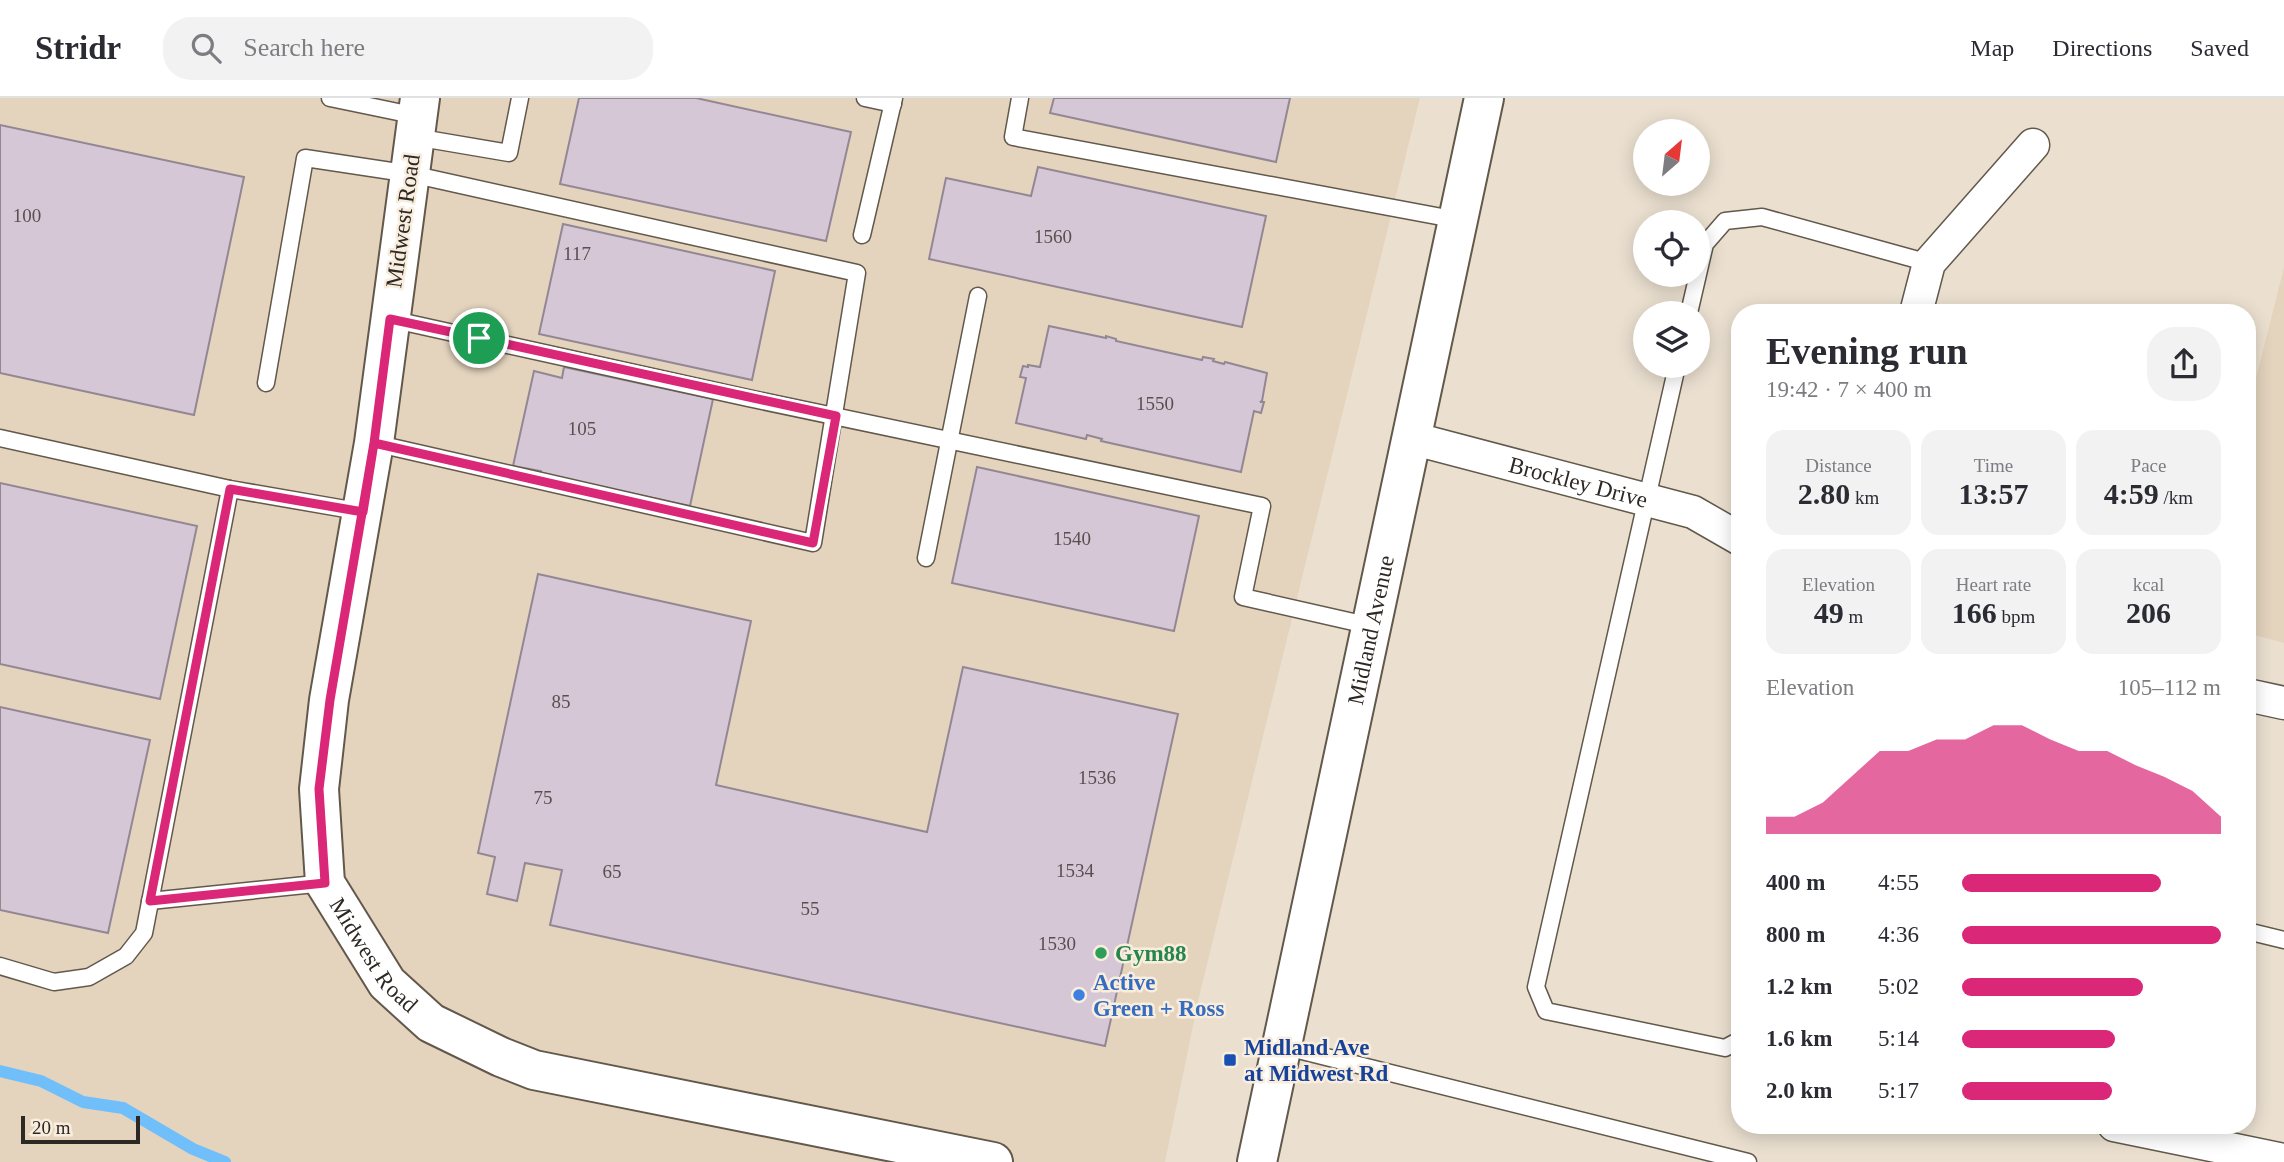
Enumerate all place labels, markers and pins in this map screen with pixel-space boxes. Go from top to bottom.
pin [449,308,509,368]
place label: Gym88 [1115,941,1187,966]
marker: Gym88 [1093,945,1109,961]
place label: Active Green + Ross [1093,970,1225,1021]
marker: Active Green + Ross [1071,987,1087,1003]
place label: Midland Ave at Midwest Rd [1244,1035,1389,1086]
marker: Midland Ave at Midwest Rd [1222,1052,1238,1068]

